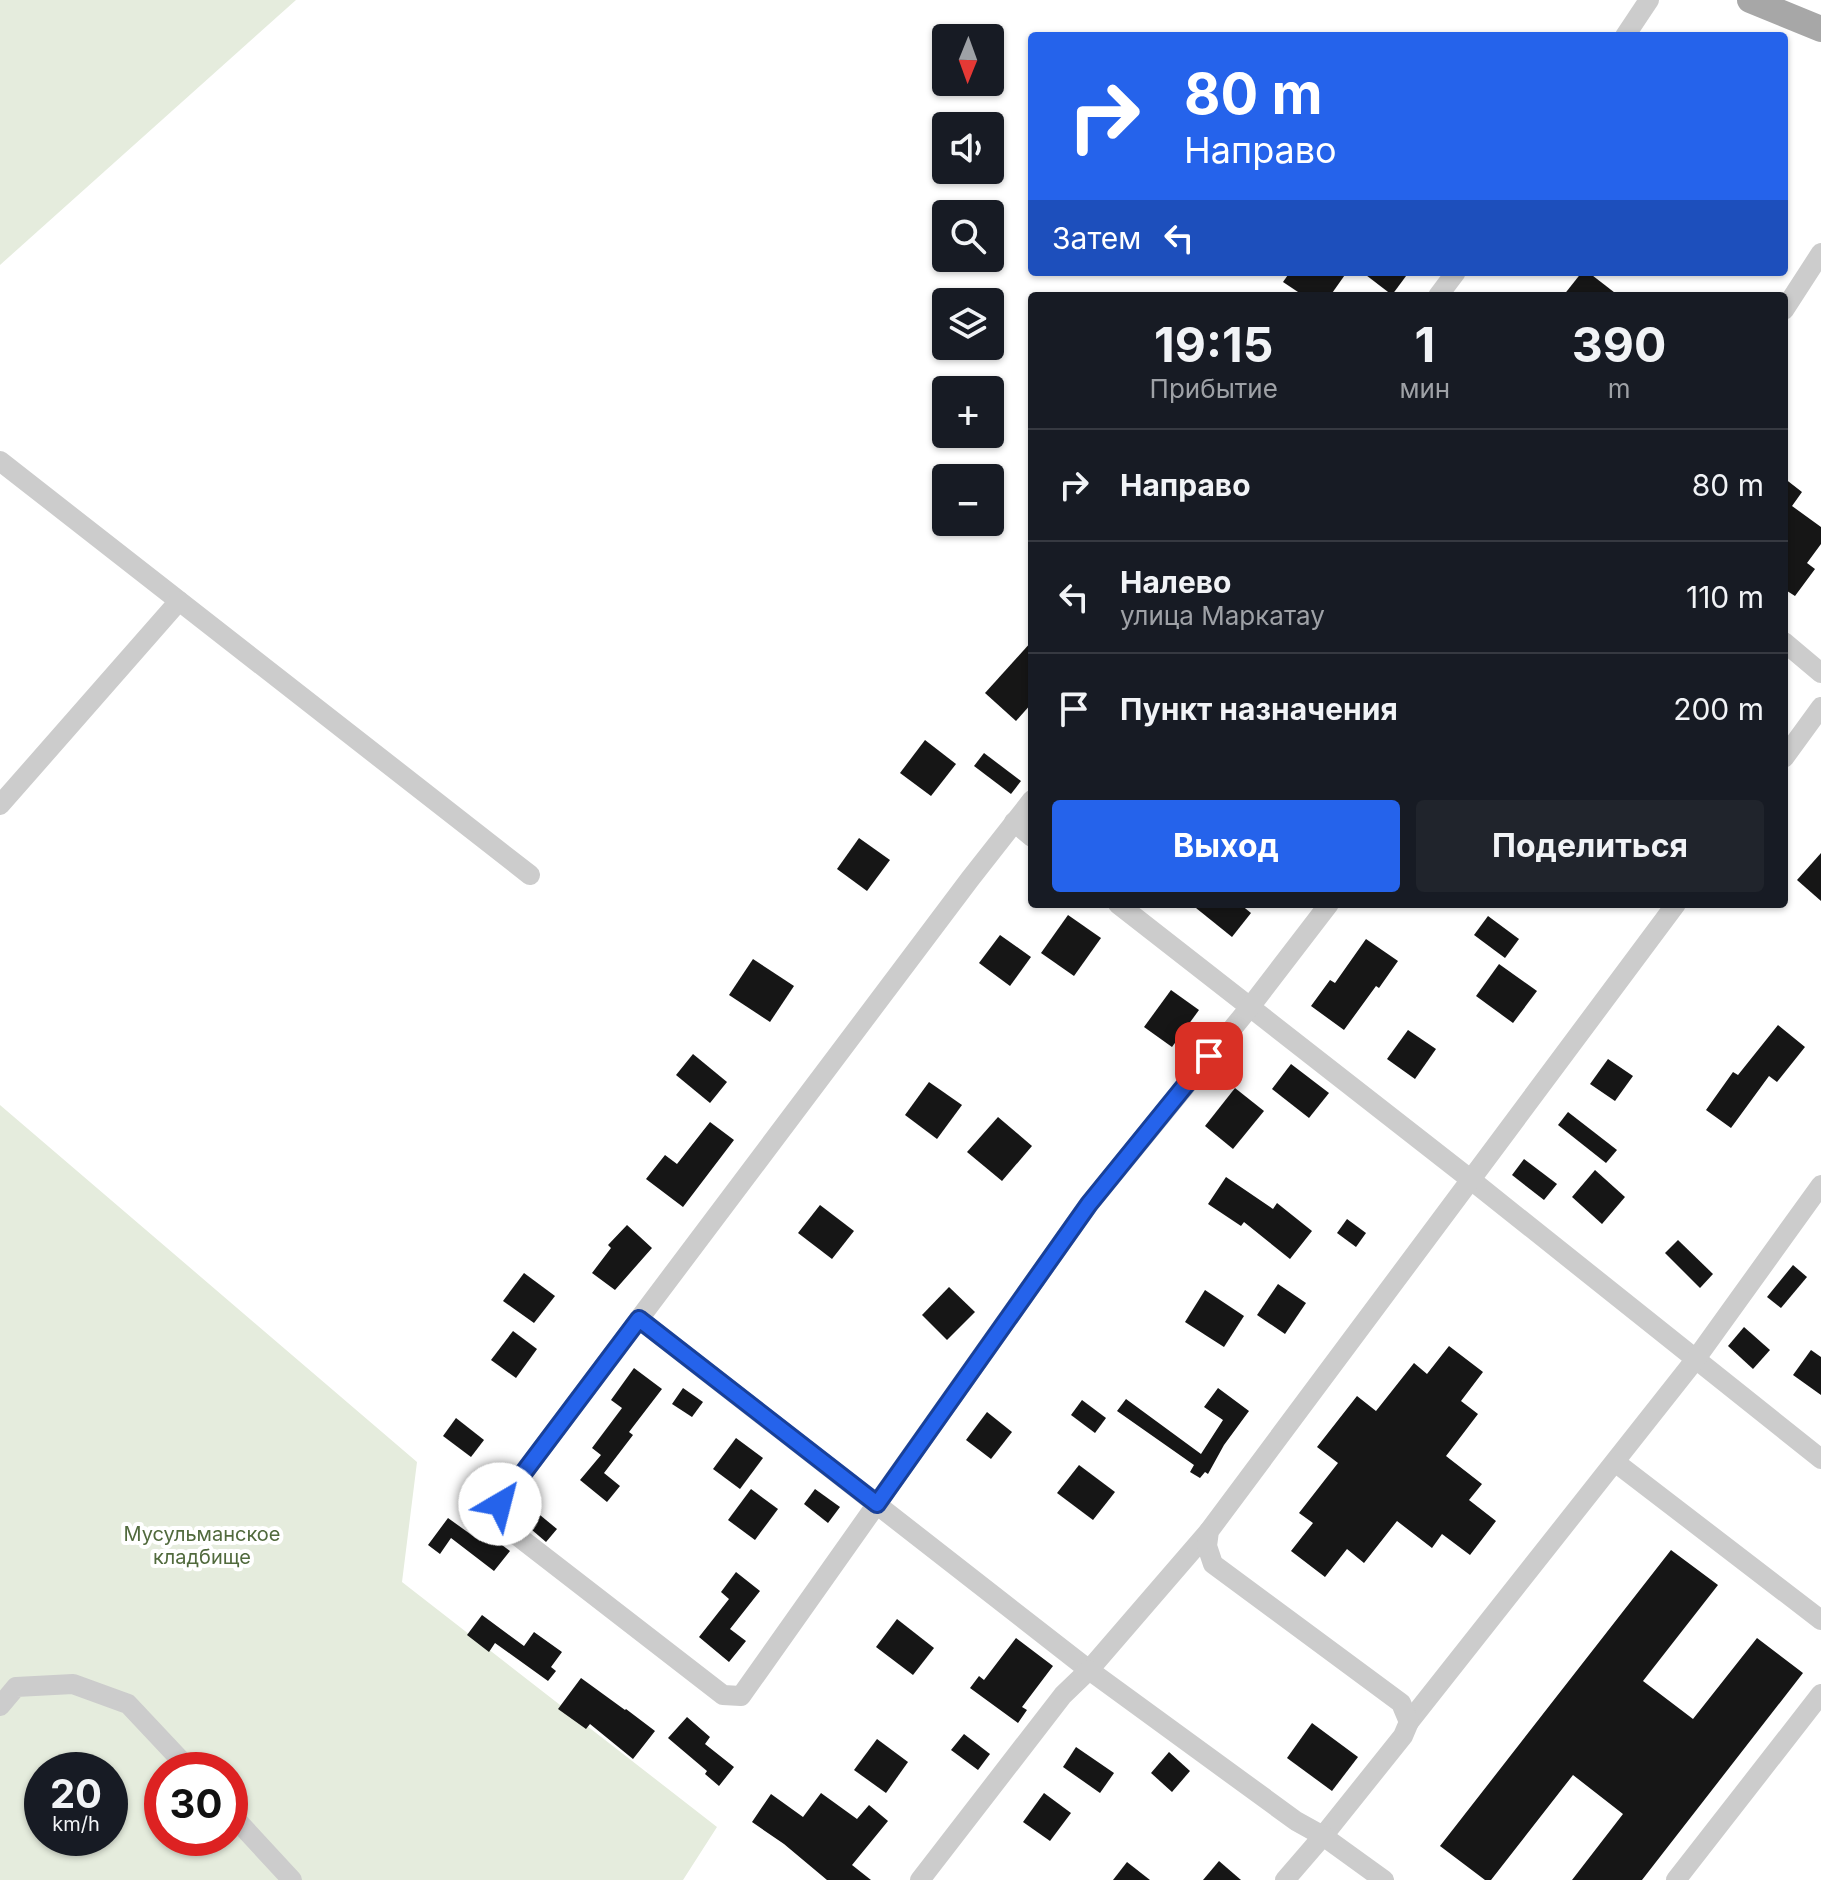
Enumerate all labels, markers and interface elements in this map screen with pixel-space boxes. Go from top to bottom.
north arrow [932,24,1004,96]
map controls [932,24,1004,536]
text: 80 m [1184,60,1323,128]
icon: right [1052,64,1156,168]
button: sound [932,112,1004,184]
text: Направо [1184,128,1337,172]
button: search [932,200,1004,272]
icon: left [1157,216,1201,260]
text: Затем [1052,220,1141,256]
button: layers [932,288,1004,360]
text: 19:15 [1154,315,1273,374]
text: 1 [1414,315,1435,374]
text: 390 [1572,315,1666,374]
text: Прибытие [1150,373,1278,404]
text: мин [1399,373,1450,404]
text: m [1608,373,1630,404]
button: + [932,376,1004,448]
icon: right [1052,463,1096,507]
button: − [932,464,1004,536]
text: Направо [1120,467,1251,503]
text: 80 m [1692,467,1764,503]
text: Налево [1120,564,1232,600]
icon: left [1052,575,1096,619]
text: 110 m [1686,579,1764,615]
text: улица Маркатау [1120,600,1325,631]
icon: arrive [1052,687,1096,731]
text: Пункт назначения [1120,691,1398,727]
text: 200 m [1673,691,1764,727]
button: Выход [1052,800,1400,892]
button: Поделиться [1416,800,1764,892]
pin [1175,1022,1243,1090]
icon: arrive [1187,1034,1231,1078]
position arrow [458,1462,542,1546]
park label: Мусульманское кладбище [124,1522,280,1569]
speed limit sign: 30 [144,1752,248,1856]
text: 20 [50,1769,102,1818]
text: km/h [52,1812,100,1836]

